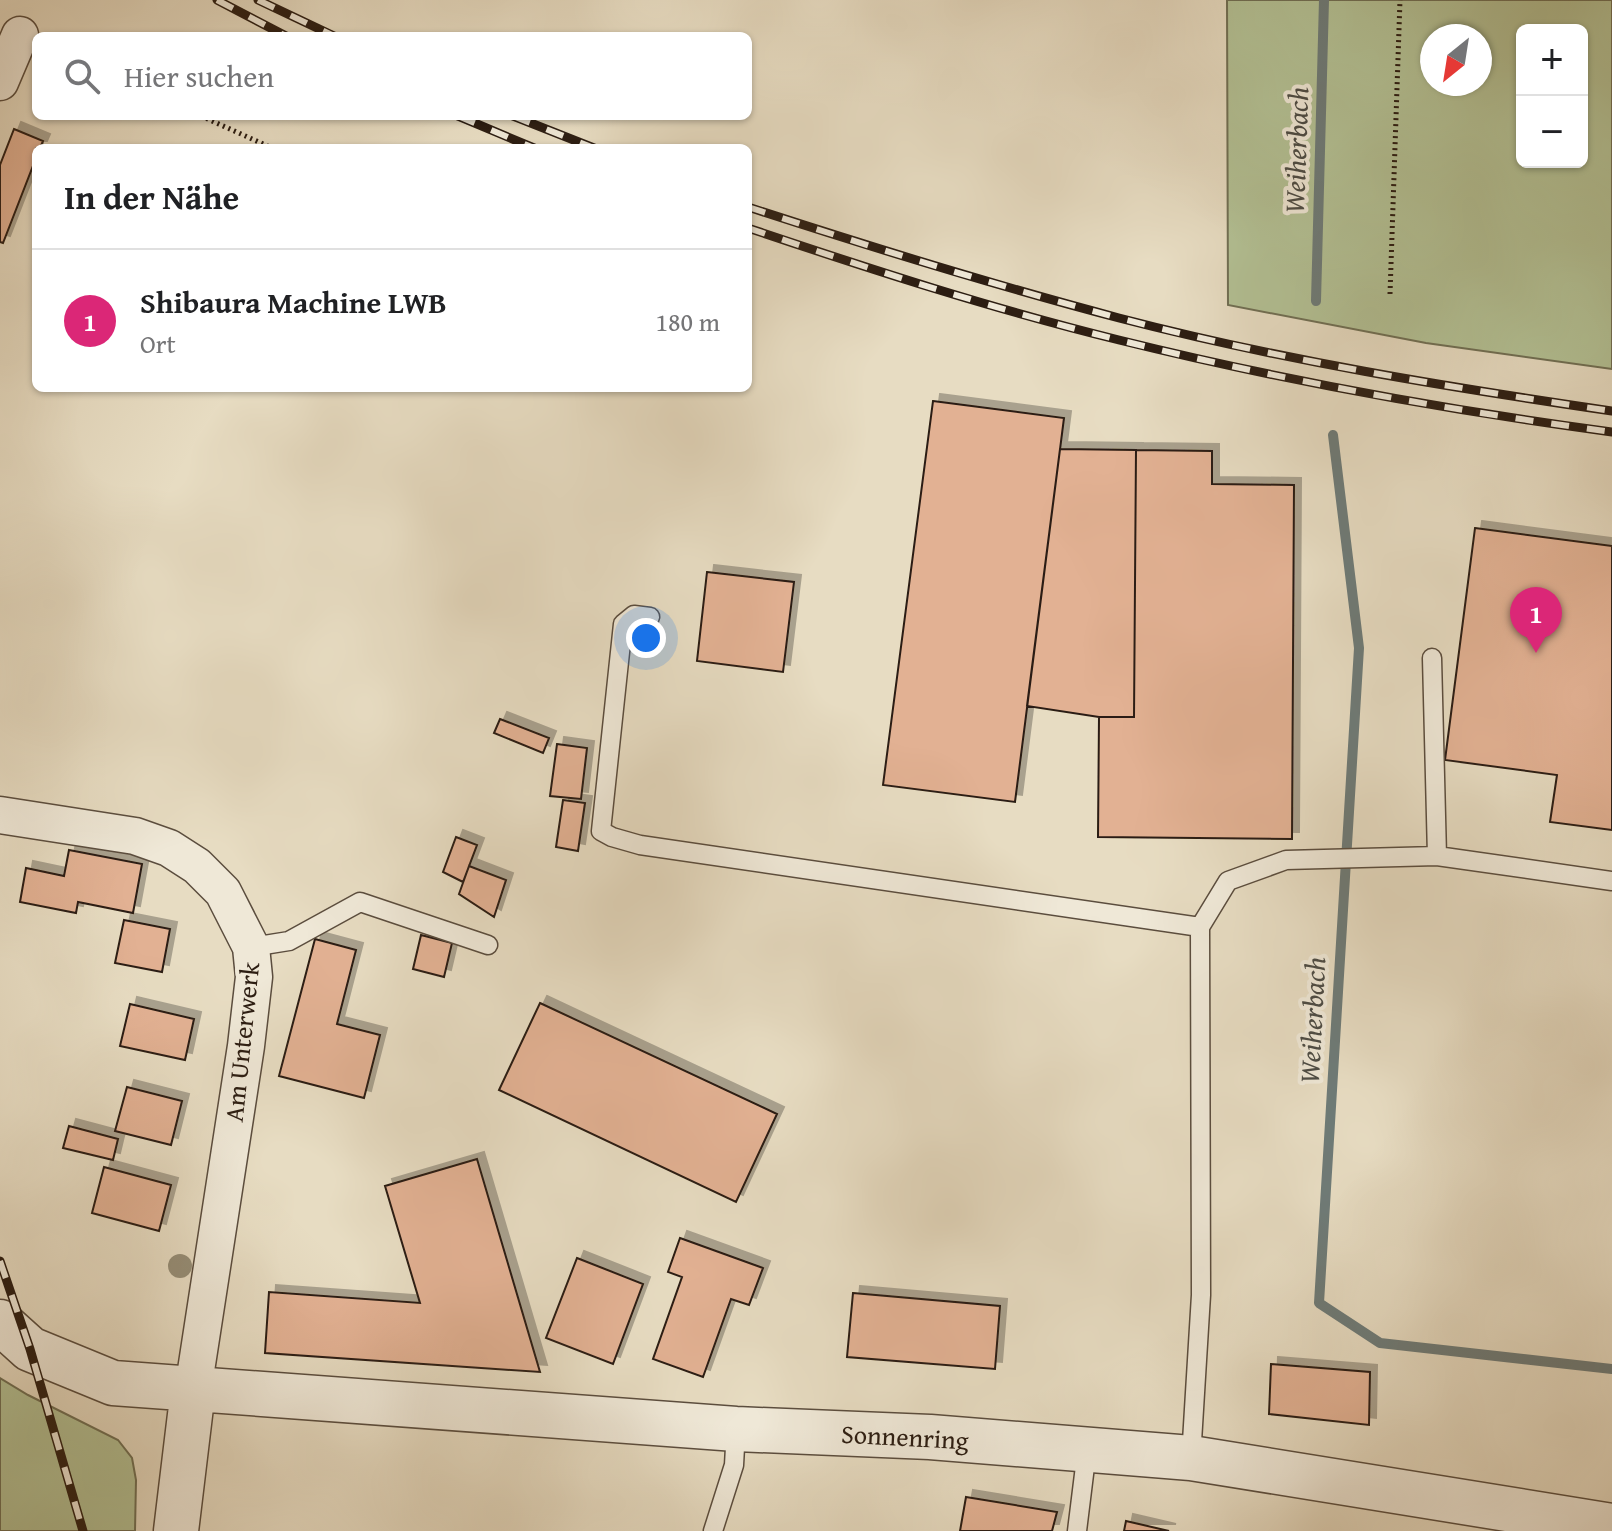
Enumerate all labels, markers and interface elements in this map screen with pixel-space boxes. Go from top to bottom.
north arrow [1420,24,1492,96]
map controls [1516,24,1588,168]
button: + [1516,24,1588,96]
search box [32,32,752,120]
icon: search [60,54,104,98]
text: Hier suchen [124,54,274,98]
water label: Weiherbach [1273,86,1318,214]
button: − [1516,96,1588,168]
text: In der Nähe [64,172,239,221]
text: Shibaura Machine LWB [140,280,447,324]
text: 1 [83,302,97,341]
text: 180 m [655,302,720,341]
text: Ort [140,324,176,363]
pin: 1 [1510,587,1562,653]
your location [626,618,666,658]
water label: Weiherbach [1288,956,1335,1084]
street label: Am Unterwerk [214,959,269,1124]
street label: Sonnenring [840,1414,970,1459]

